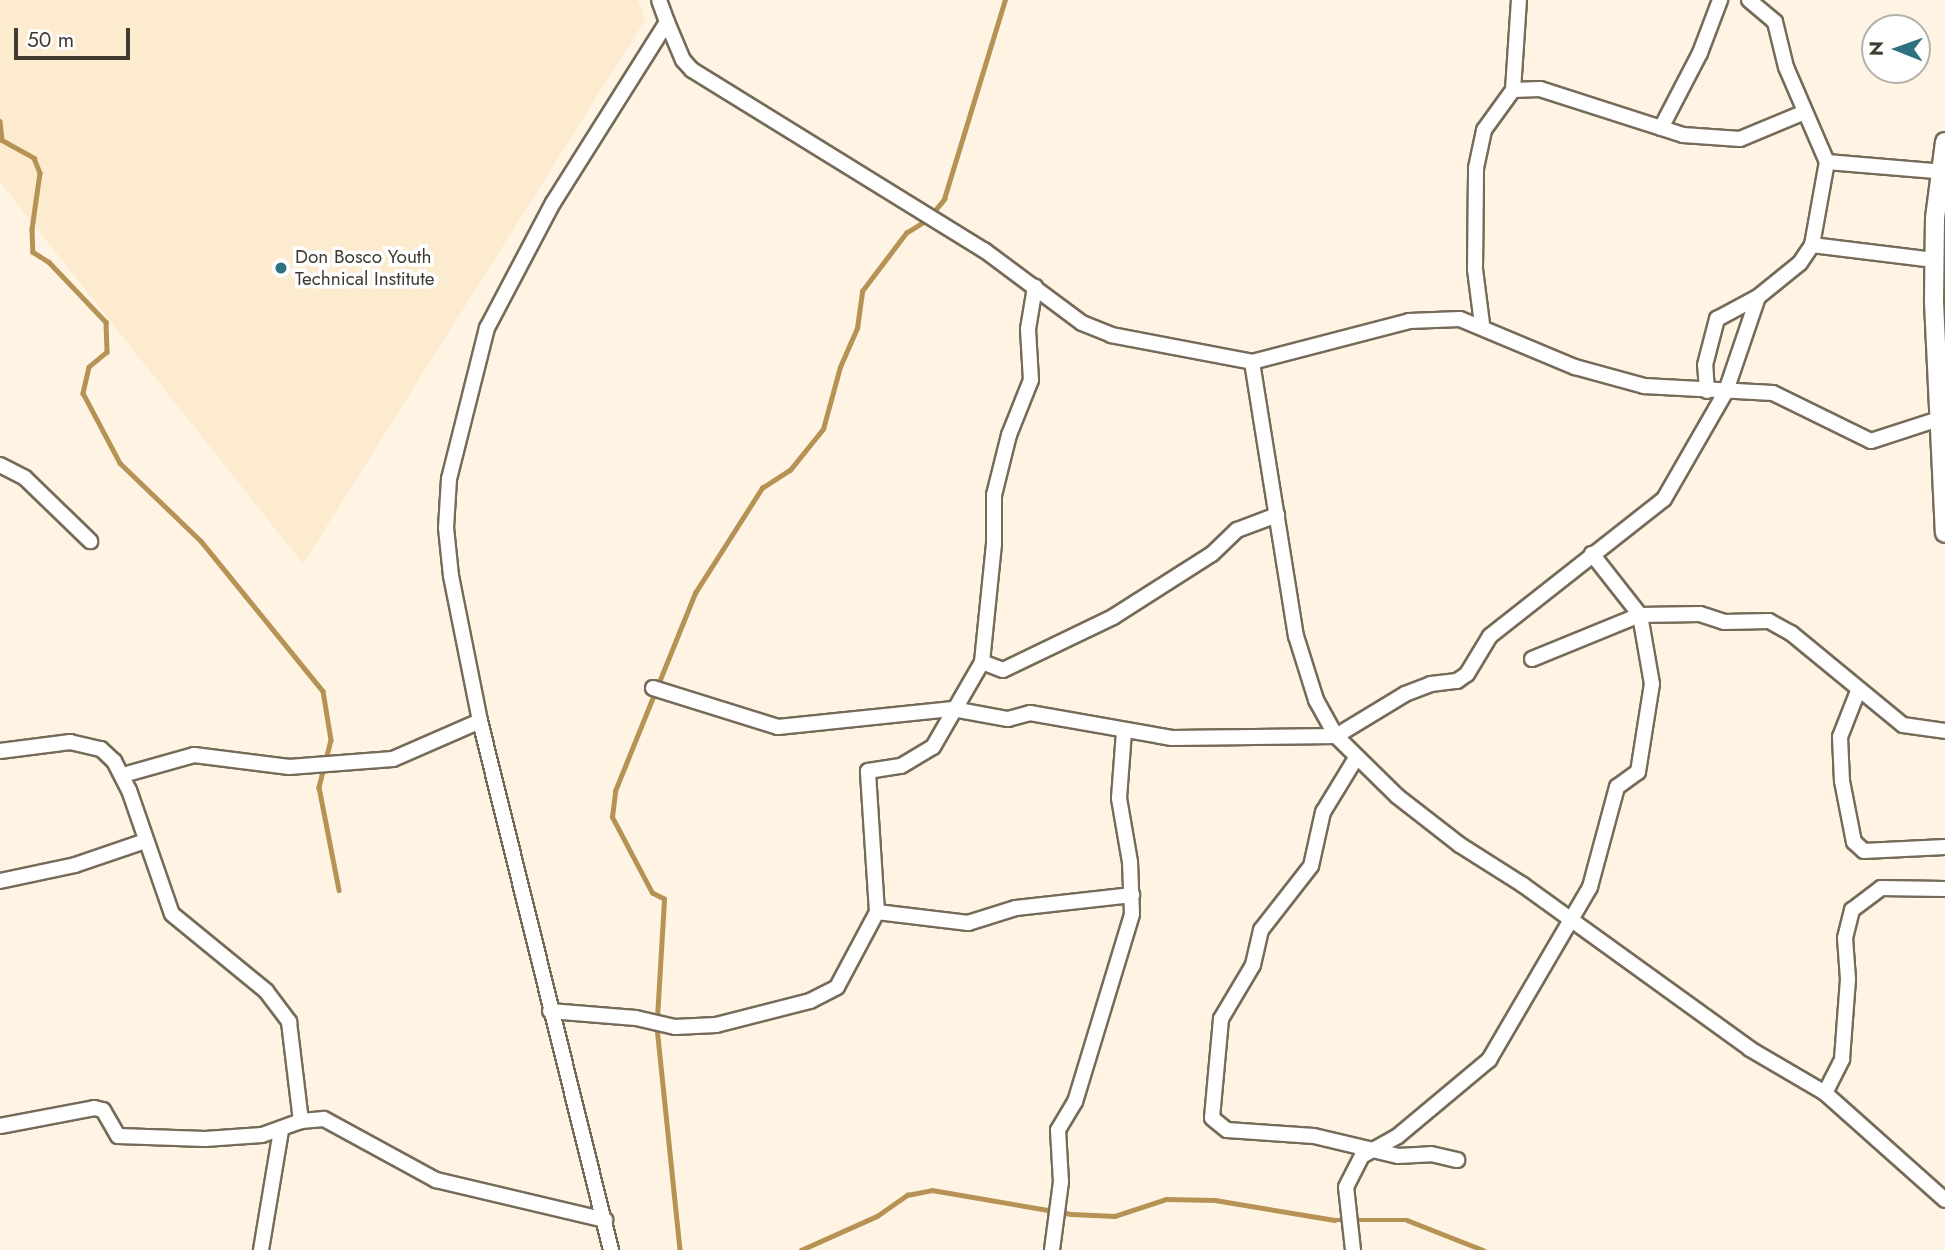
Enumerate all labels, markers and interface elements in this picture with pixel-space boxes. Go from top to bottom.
scale bar [18,14,133,58]
north arrow [1861,14,1931,84]
text: 50 m [27,25,74,55]
text: N [1863,41,1890,56]
place label: Don Bosco Youth Technical Institute [295,246,435,290]
marker: Don Bosco Youth Technical Institute [273,260,289,276]

